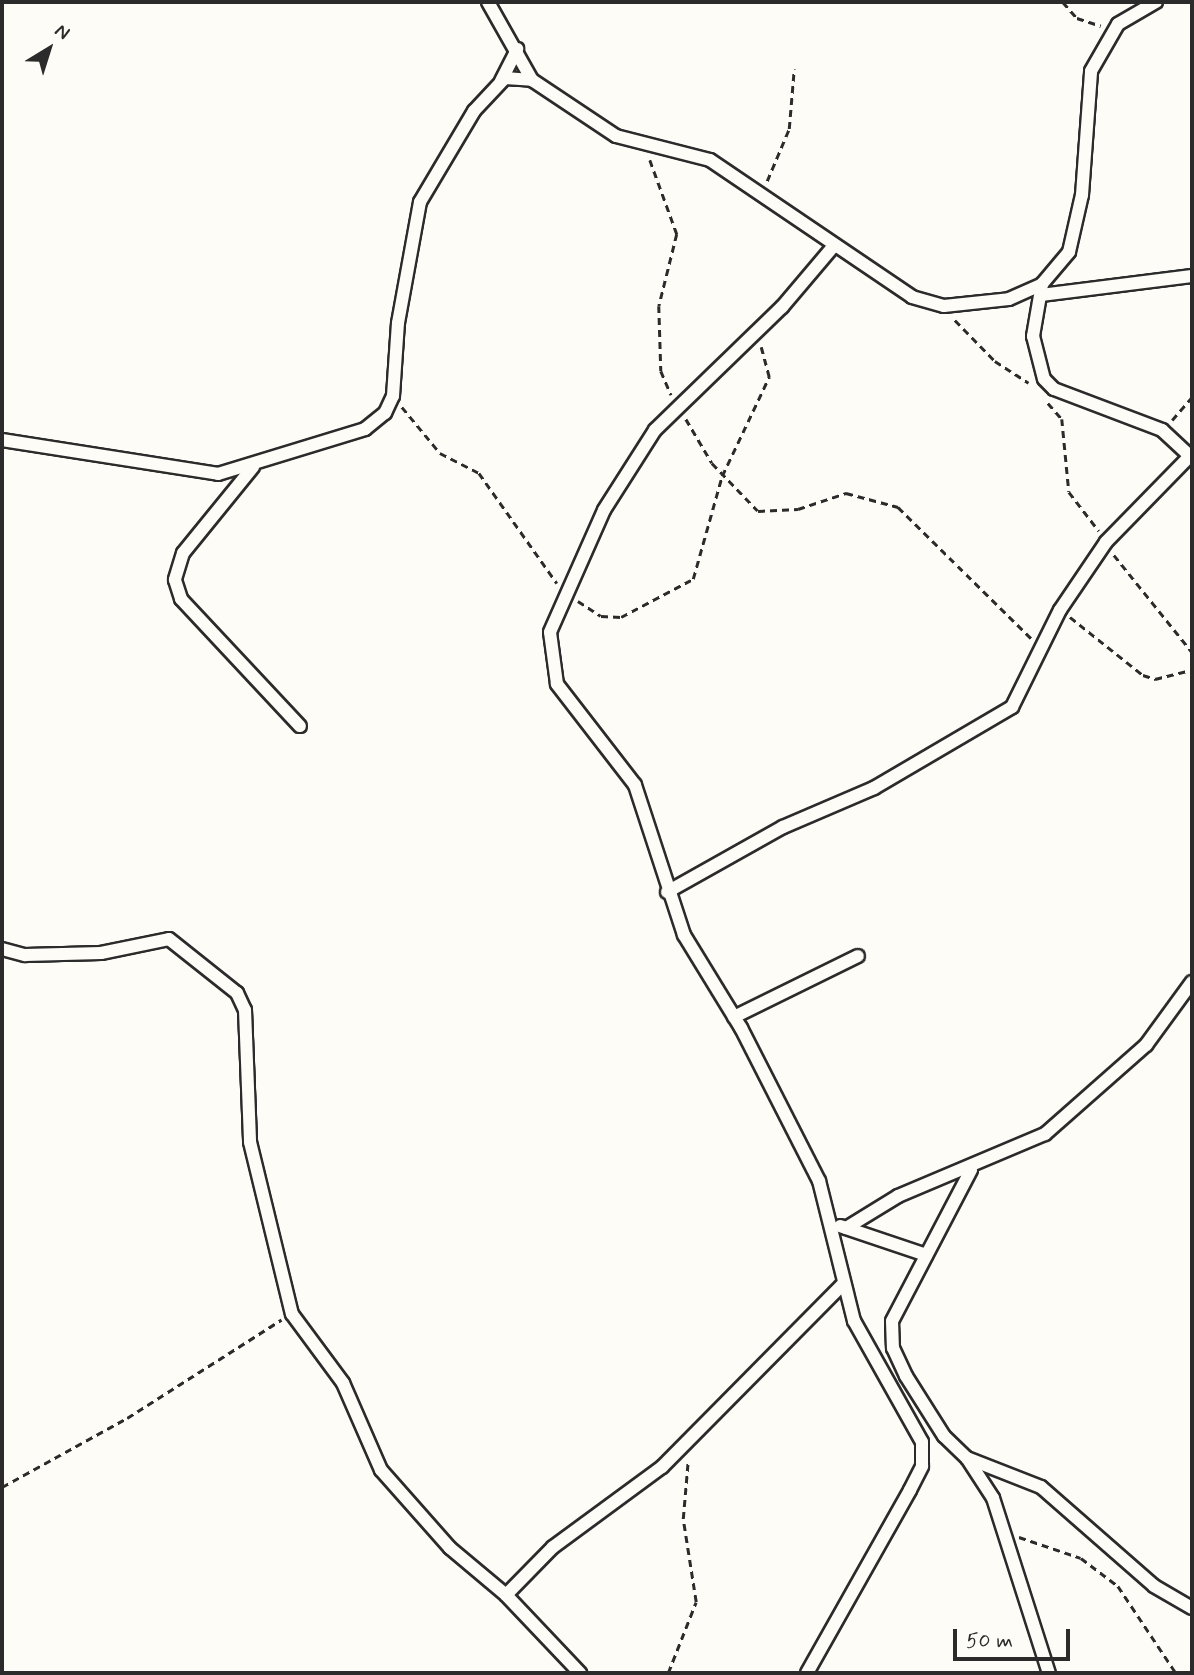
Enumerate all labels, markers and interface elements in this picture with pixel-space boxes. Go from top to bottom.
north arrow [14,14,84,84]
text: N [50,18,75,46]
scale bar [956,1616,1073,1660]
text: 50 m [966,1627,1013,1655]

